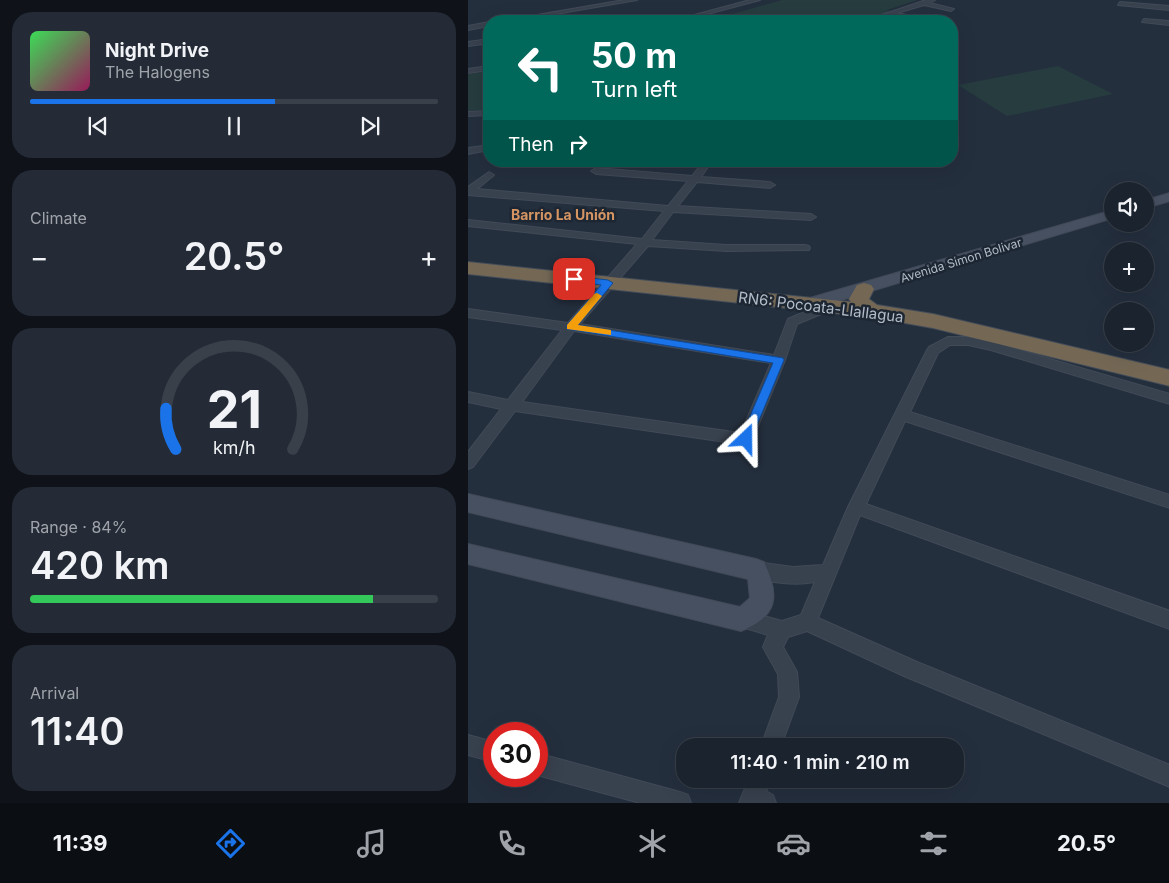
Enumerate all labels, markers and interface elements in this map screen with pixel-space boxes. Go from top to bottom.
text: 50 m [591,34,677,76]
icon: left [508,35,573,100]
text: Night Drive [105,39,209,62]
text: The Halogens [105,62,210,82]
text: Turn left [591,76,677,102]
icon: previous [84,112,112,140]
icon: pause [220,112,248,140]
icon: next [356,112,384,140]
icon: right [564,130,592,158]
text: Then [508,133,554,156]
map controls [1104,182,1154,352]
button: sound [1104,182,1154,232]
district label: Barrio La Unión [511,206,615,223]
text: Climate [30,208,87,228]
text: 20.5° [184,233,284,279]
street label: Avenida Simon Bolivar [899,234,1024,286]
text: − [30,240,49,274]
text: + [419,240,438,274]
button: + [1104,242,1154,292]
pin [553,258,595,300]
icon: arrive [560,265,588,293]
street label: RN6: Pocoata-Llallagua [737,287,905,327]
button: − [1104,302,1154,352]
text: 21 [206,378,262,441]
position arrow [719,412,771,464]
text: km/h [213,437,255,458]
text: Range · 84% [30,517,127,537]
text: 420 km [30,542,169,588]
text: Arrival [30,683,79,703]
text: 11:40 [30,708,125,754]
speed limit sign: 30 [483,722,548,787]
text: 11:40 · 1 min · 210 m [730,751,910,774]
icon: directions [213,826,248,861]
icon: music [354,826,389,861]
icon: phone [494,826,529,861]
icon: climate [635,826,670,861]
icon: car [776,826,811,861]
icon: filters [916,826,951,861]
text: 11:39 [53,830,108,856]
text: 20.5° [1057,830,1116,856]

